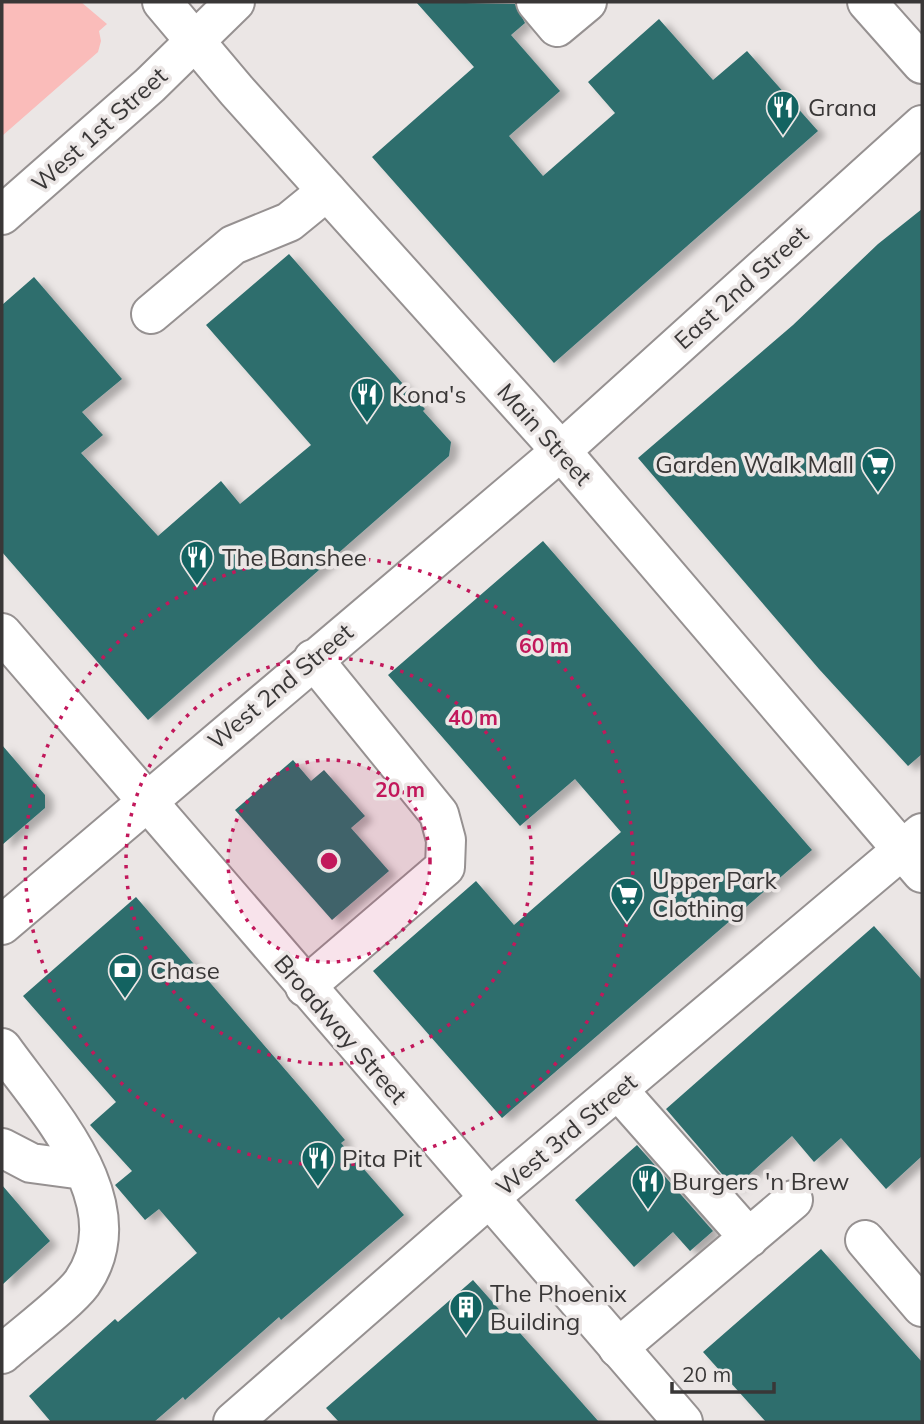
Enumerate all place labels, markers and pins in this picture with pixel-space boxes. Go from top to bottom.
restaurant icon: Grana [764,88,802,137]
place label: Grana [808,92,877,122]
restaurant icon: Kona's [348,375,386,424]
place label: Kona's [392,379,466,409]
supermarket icon: Garden Walk Mall [859,445,897,494]
place label: Garden Walk Mall [655,449,854,479]
restaurant icon: The Banshee [178,538,216,587]
place label: The Banshee [222,542,367,572]
centre of rings [317,849,341,873]
place label: Upper Park Clothing [652,865,778,923]
supermarket icon: Upper Park Clothing [608,875,646,924]
bank icon: Chase [106,951,144,1000]
place label: Chase [150,955,220,985]
restaurant icon: Pita Pit [299,1139,337,1188]
place label: Pita Pit [342,1143,422,1173]
restaurant icon: Burgers 'n Brew [629,1162,667,1211]
place label: Burgers 'n Brew [672,1166,849,1196]
place label: The Phoenix Building [490,1278,627,1336]
building icon: The Phoenix Building [447,1288,485,1337]

